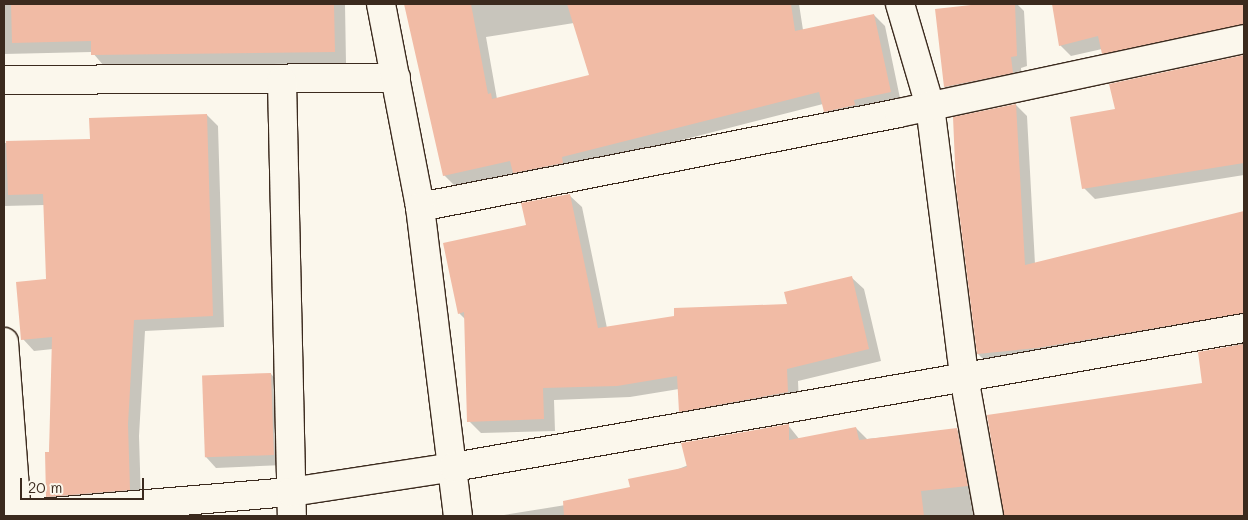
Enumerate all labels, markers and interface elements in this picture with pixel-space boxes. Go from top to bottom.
scale bar [22,468,146,500]
text: 20 m [28,477,62,497]

